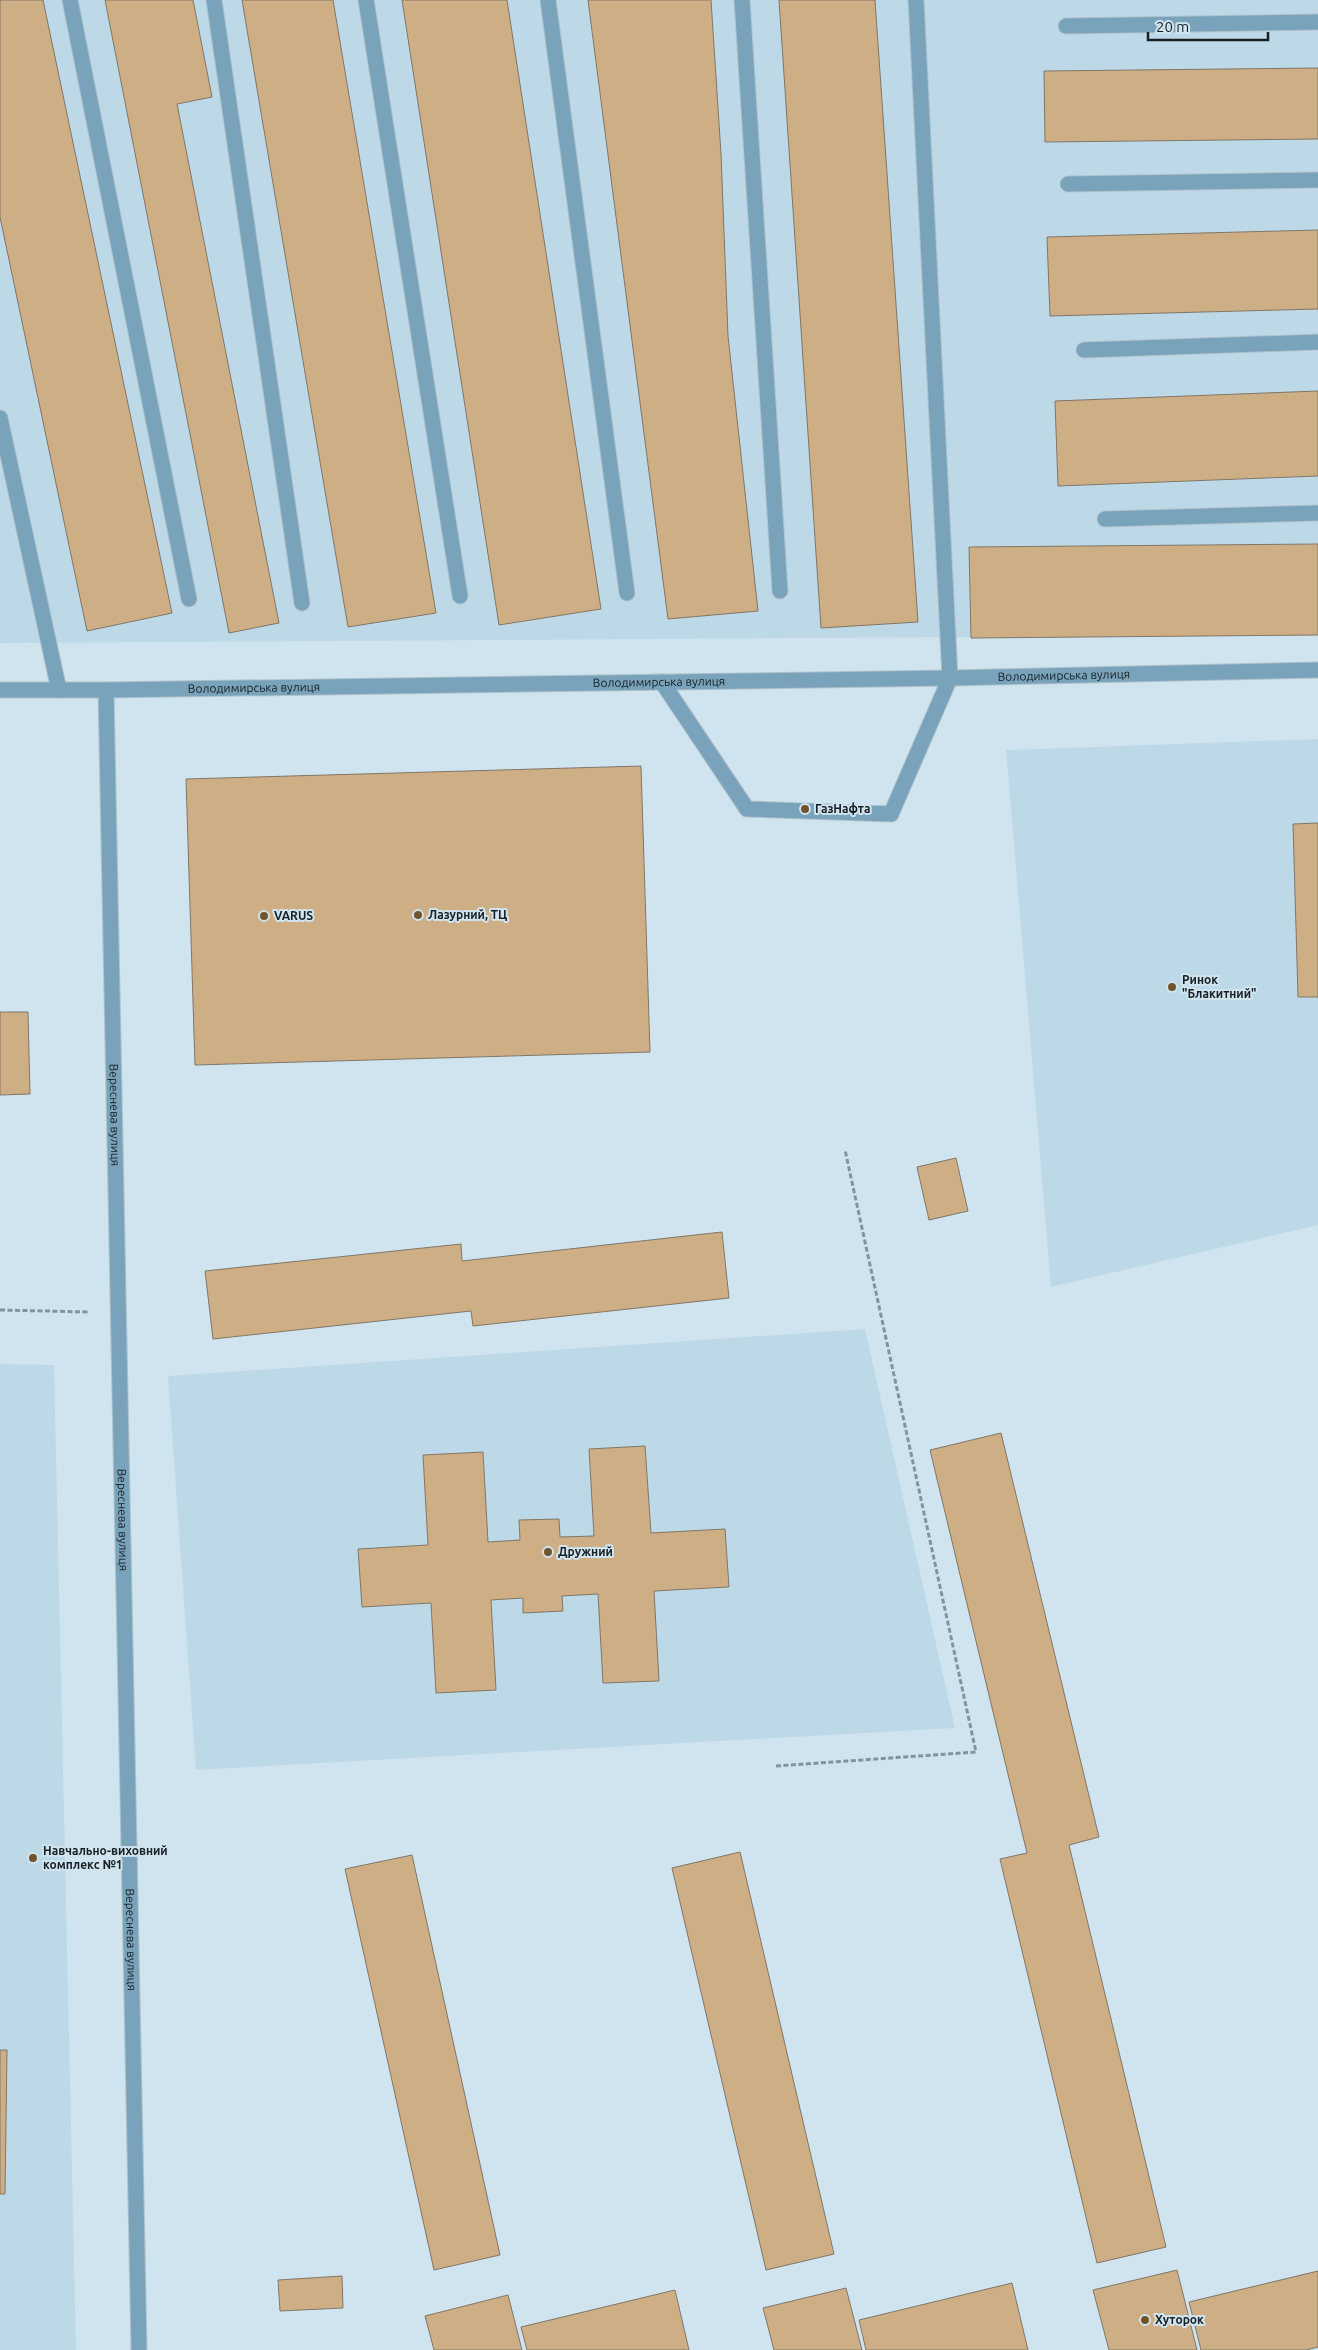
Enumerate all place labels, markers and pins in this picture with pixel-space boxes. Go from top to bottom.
place label: ГазНафта [815,802,870,815]
marker: ГазНафта [799,803,811,815]
place label: Лазурний, ТЦ [428,908,507,921]
place label: VARUS [274,909,313,922]
marker: Лазурний, ТЦ [412,909,424,921]
marker: VARUS [258,910,270,922]
place label: Ринок "Блакитний" [1182,973,1256,1000]
marker: Ринок "Блакитний" [1166,981,1178,993]
place label: Дружний [558,1545,613,1558]
marker: Дружний [542,1546,554,1558]
place label: Навчально-виховний комплекс №1 [43,1844,168,1871]
marker: Навчально-виховний комплекс №1 [27,1852,39,1864]
place label: Хуторок [1155,2313,1204,2326]
marker: Хуторок [1139,2314,1151,2326]

